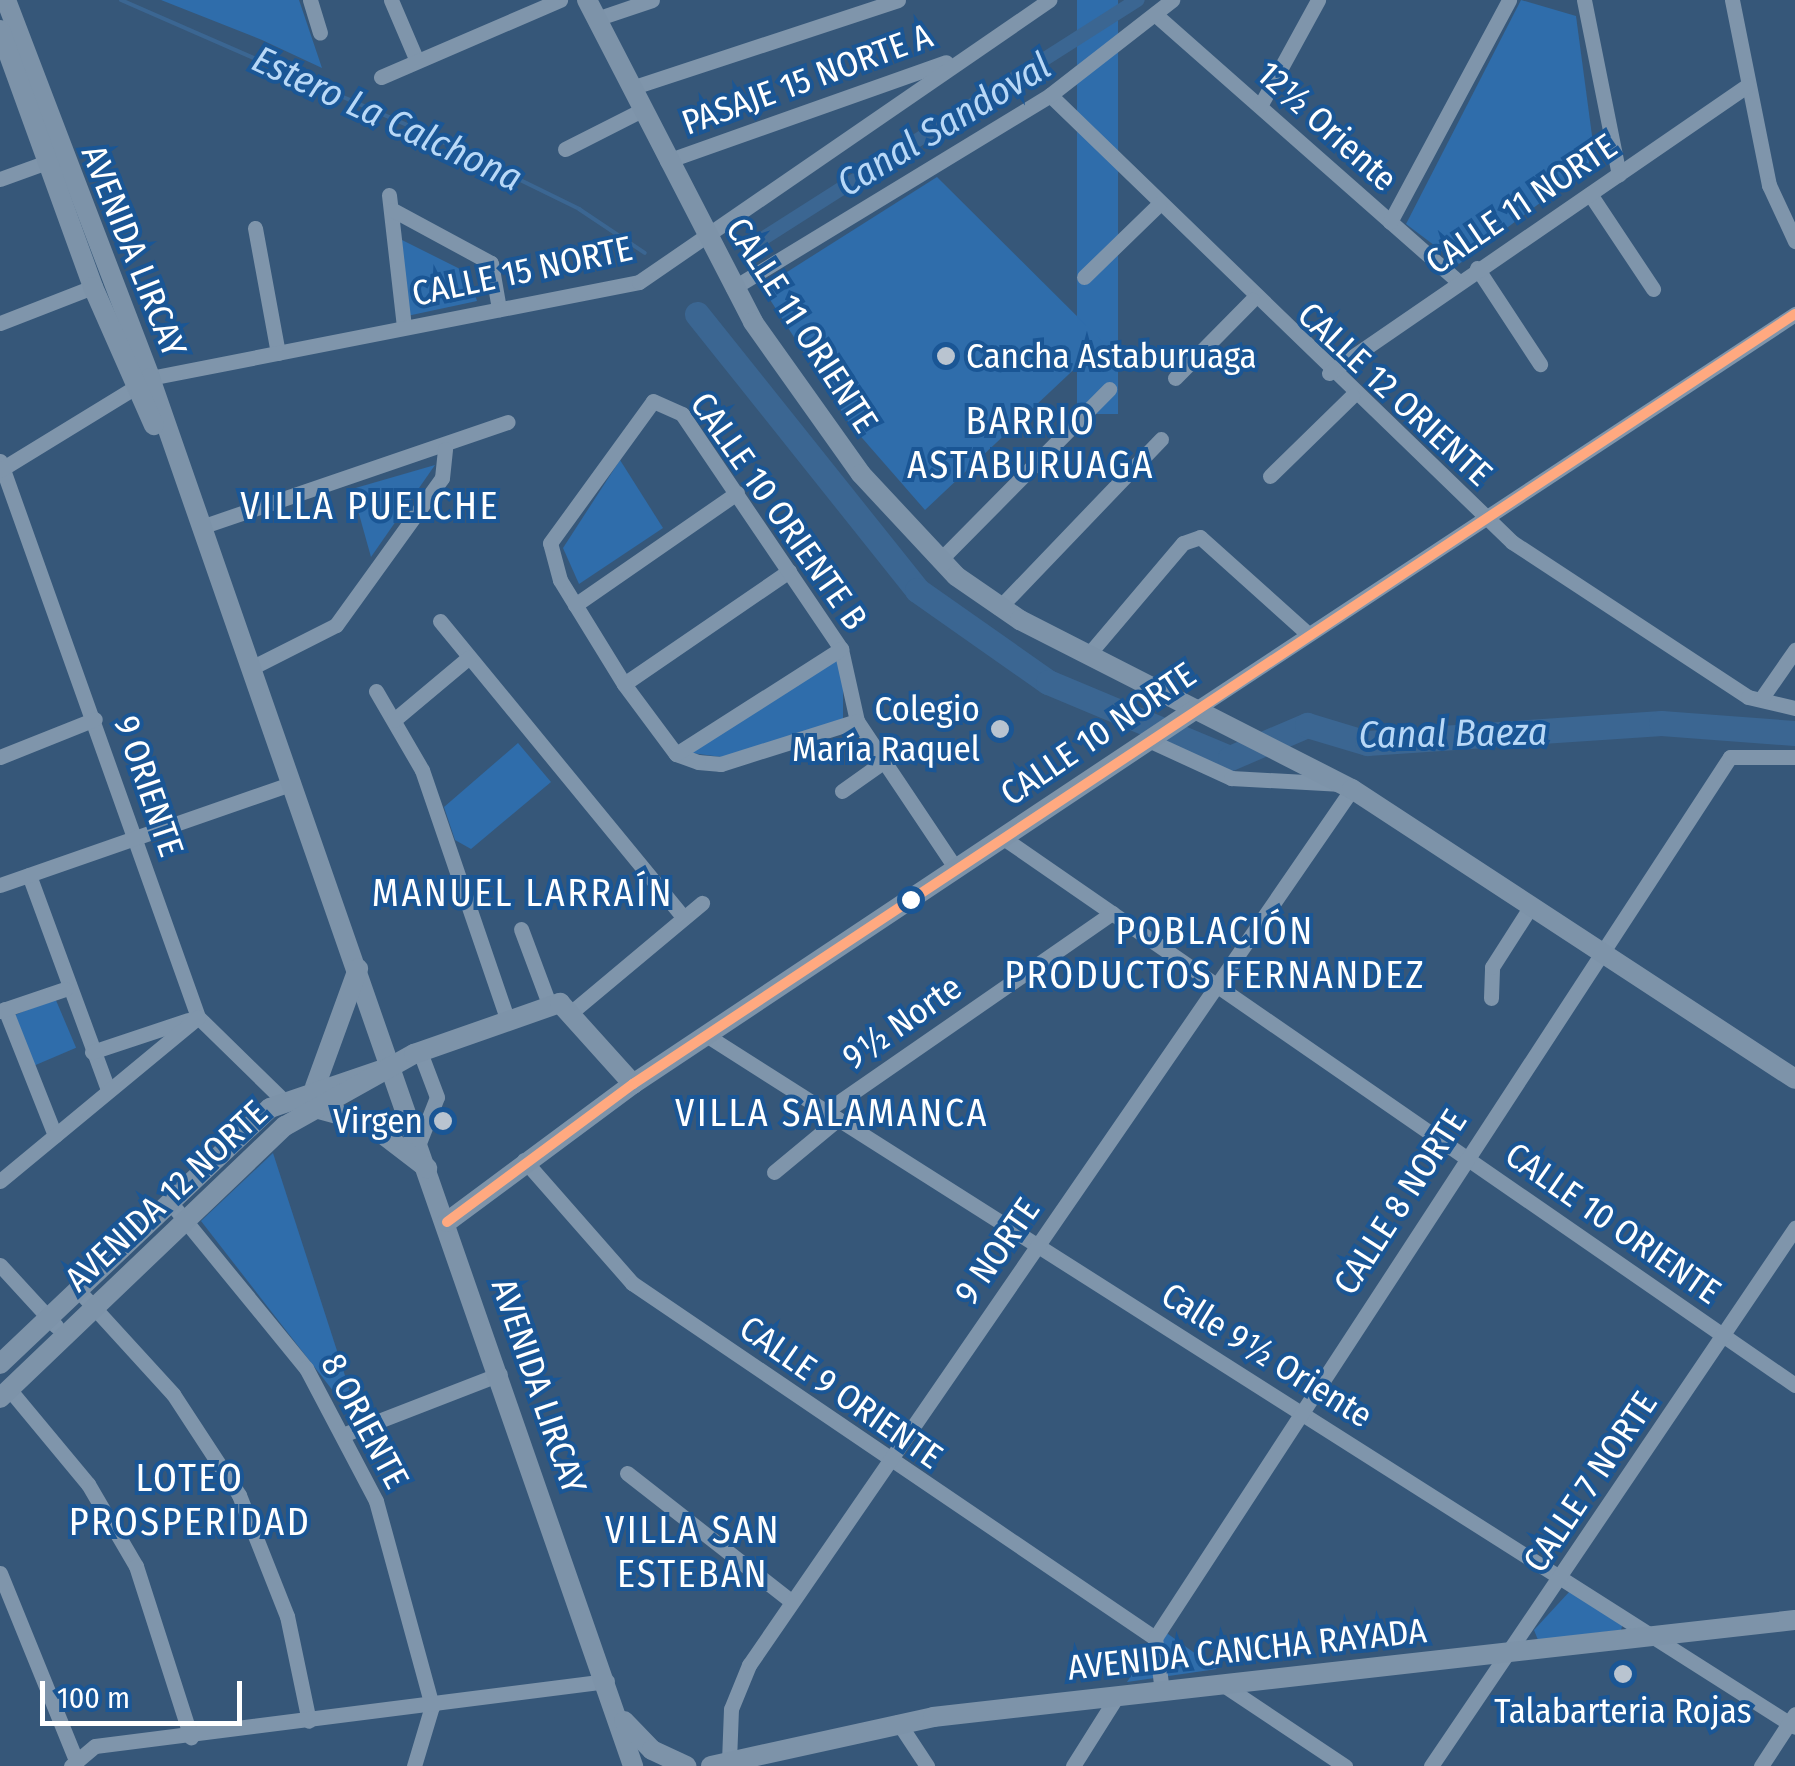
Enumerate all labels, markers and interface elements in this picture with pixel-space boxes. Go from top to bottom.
street label: PASAJE 15 NORTE A [676,14,938,144]
water label: Estero La Calchona [245,37,529,201]
water label: Canal Sandoval [829,43,1059,207]
street label: 12½ Oriente [1248,52,1406,200]
street label: CALLE 11 NORTE [1418,125,1624,283]
street label: AVENIDA LIRCAY [72,139,196,363]
street label: CALLE 11 ORIENTE [717,210,887,440]
street label: CALLE 15 NORTE [408,227,636,315]
street label: CALLE 12 ORIENTE [1289,294,1501,494]
place label: Cancha Astaburuaga [966,335,1257,377]
marker: Cancha Astaburuaga [935,345,957,367]
street label: CALLE 10 ORIENTE B [682,384,876,638]
district label: BARRIO ASTABURUAGA [907,399,1155,488]
district label: VILLA PUELCHE [240,484,500,530]
street label: CALLE 10 NORTE [993,653,1203,815]
place label: Colegio María Raquel [792,688,980,770]
street label: 9 ORIENTE [105,710,193,862]
water label: Canal Baeza [1358,710,1548,758]
marker: Colegio María Raquel [989,718,1011,740]
district label: MANUEL LARRAÍN [372,871,674,917]
unlabelled marker [901,890,921,910]
district label: POBLACIÓN PRODUCTOS FERNANDEZ [1004,909,1426,998]
street label: 9½ Norte [834,966,970,1078]
district label: VILLA SALAMANCA [675,1091,989,1137]
street label: AVENIDA 12 NORTE [56,1092,276,1300]
place label: Virgen [333,1100,423,1142]
street label: CALLE 8 NORTE [1325,1102,1475,1302]
marker: Virgen [432,1110,454,1132]
street label: CALLE 10 ORIENTE [1498,1133,1728,1313]
street label: 9 NORTE [946,1190,1048,1312]
street label: AVENIDA LIRCAY [483,1273,595,1499]
street label: Calle 9½ Oriente [1154,1274,1380,1436]
street label: CALLE 9 ORIENTE [732,1307,950,1477]
street label: 8 ORIENTE [312,1347,418,1495]
street label: CALLE 7 NORTE [1514,1384,1666,1580]
district label: LOTEO PROSPERIDAD [69,1456,311,1546]
district label: VILLA SAN ESTEBAN [605,1508,781,1598]
street label: AVENIDA CANCHA RAYADA [1066,1609,1428,1689]
scale bar [45,1661,248,1723]
marker: Talabarteria Rojas [1612,1663,1634,1685]
text: 100 m [57,1680,130,1716]
place label: Talabarteria Rojas [1494,1690,1752,1732]

